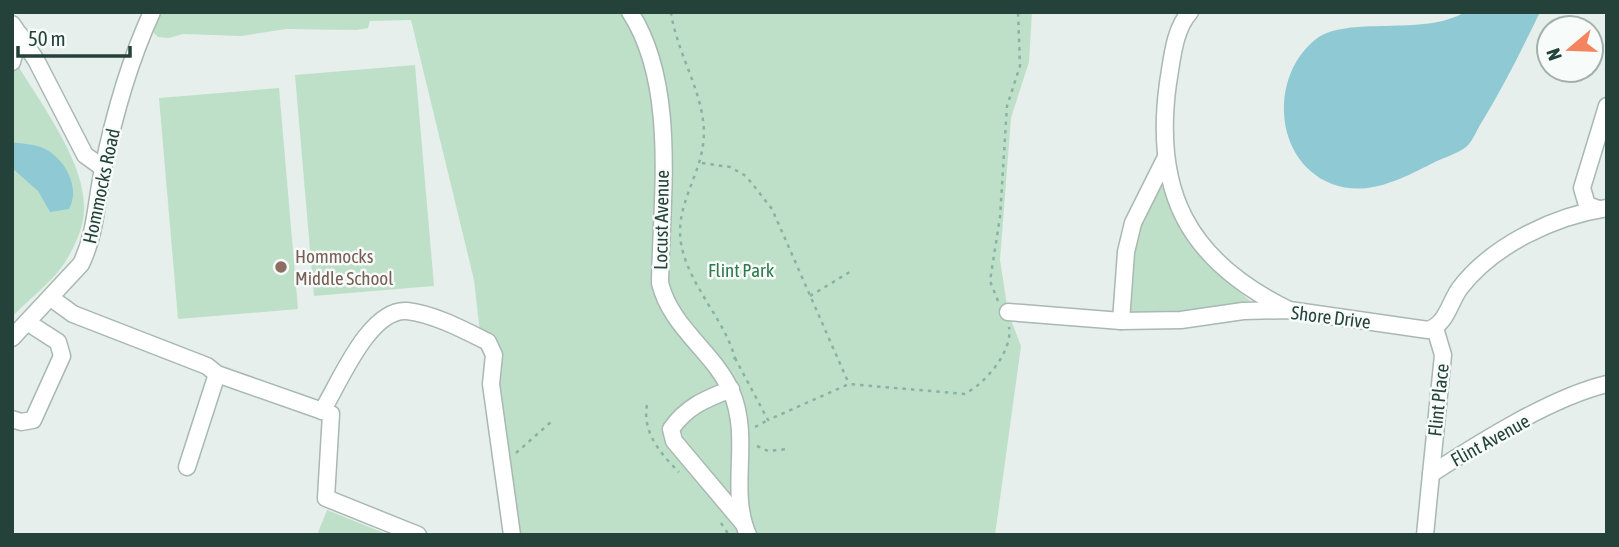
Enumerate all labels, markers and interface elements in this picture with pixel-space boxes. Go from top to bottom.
scale bar [18,14,130,58]
north arrow [1535,14,1605,84]
text: 50 m [28,26,66,50]
text: N [1542,46,1566,63]
street label: Hommocks Road [78,126,124,246]
street label: Locust Avenue [649,170,673,270]
place label: Hommocks Middle School [295,245,393,289]
marker: Hommocks Middle School [273,259,289,275]
park label: Flint Park [708,259,775,281]
street label: Shore Drive [1290,301,1372,333]
street label: Flint Place [1423,362,1453,438]
street label: Flint Avenue [1447,409,1533,471]

